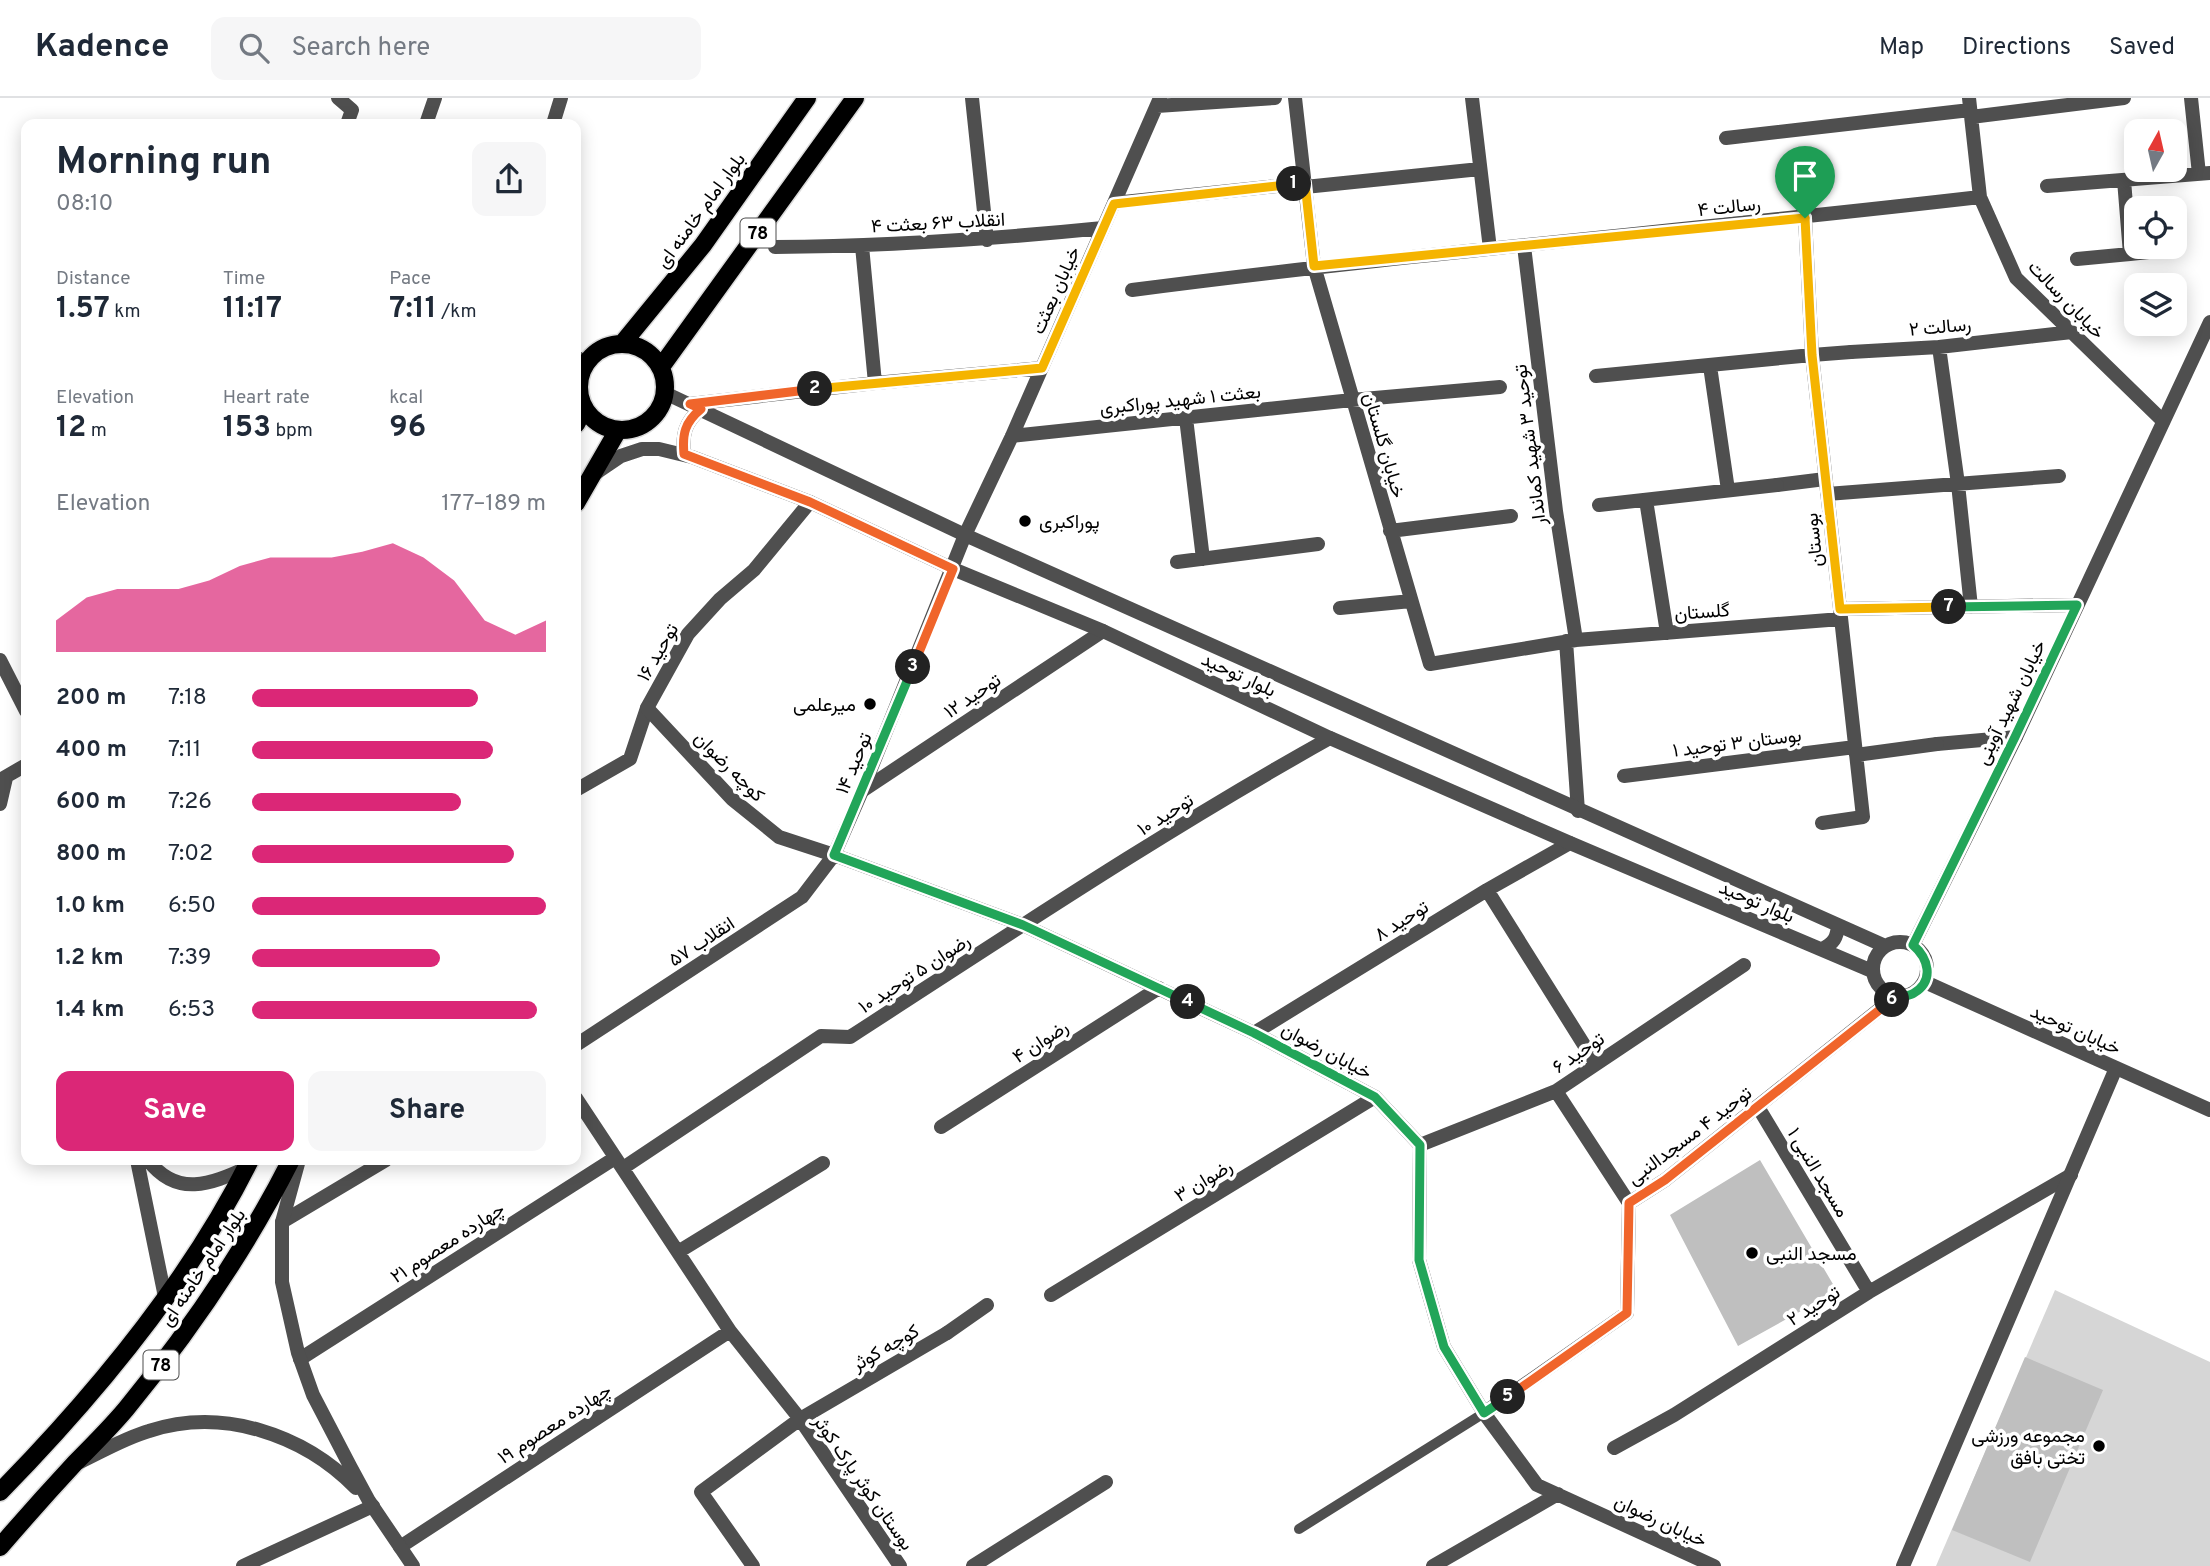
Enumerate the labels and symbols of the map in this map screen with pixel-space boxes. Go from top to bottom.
north arrow [2124,119,2188,182]
pin [1775,146,1835,218]
street label: بلوار امام خامنه ای [652,149,752,274]
pin: 1 [1276,166,1312,202]
street label: رسالت ۴ [1696,193,1762,223]
street label: انقلاب ۶۳ بعثت ۴ [870,208,1006,239]
road number: 78 [740,218,776,248]
street label: خیابان بعثت [1027,243,1087,338]
street label: خیابان رسالت [2022,256,2109,345]
street label: رسالت ۲ [1908,313,1972,343]
street label: توحید ۳ شهید کماندار [1509,363,1553,528]
pin: 2 [798,372,832,406]
street label: بعثت ۱ شهید پوراکبری [1098,381,1262,421]
street label: خیابان گلستان [1357,390,1410,501]
place label: پوراکبری [1039,511,1100,535]
street label: بوستان [1800,512,1830,568]
marker: پوراکبری [1017,513,1033,529]
pin: 7 [1932,589,1966,624]
street label: گلستان [1674,599,1731,627]
street label: توحید ۱۶ [633,619,685,686]
street label: خیابان شهید آوینی [1971,637,2052,769]
street label: بلوار توحید [1197,648,1279,703]
pin: 3 [895,650,930,684]
street label: توحید ۱۲ [940,669,1006,724]
place label: میرعلمی [793,694,856,718]
marker: میرعلمی [862,696,878,712]
street label: بوستان ۳ توحید ۱ [1671,724,1803,764]
street label: کوچه رضوان [688,727,769,808]
street label: توحید ۱۴ [831,729,879,798]
street label: توحید ۱۰ [1133,789,1199,842]
street label: بلوار توحید [1715,876,1797,929]
street label: توحید ۸ [1370,896,1434,948]
street label: انقلاب ۵۷ [664,912,740,973]
street label: رضوان ۵ توحید ۱۰ [855,930,976,1020]
pin: 6 [1874,982,1910,1018]
pin: 4 [1170,984,1206,1020]
street label: خیابان توحید [2026,1000,2124,1061]
street label: رضوان ۴ [1009,1016,1074,1070]
street label: خیابان رضوان [1277,1018,1375,1086]
street label: توحید ۶ [1548,1027,1610,1080]
street label: توحید ۴ مسجدالنبی [1623,1082,1757,1191]
street label: مسجد النبی ۱ [1781,1124,1853,1222]
street label: رضوان ۳ [1171,1155,1237,1208]
street label: چهارده معصوم ۲۱ [386,1198,510,1290]
street label: بلوار امام خامنه ای [155,1205,252,1332]
place label: مسجد النبی [1766,1243,1857,1267]
marker: مسجد النبی [1744,1245,1760,1261]
street label: توحید ۲ [1783,1281,1845,1332]
street label: کوچه کوثر [847,1320,924,1378]
road number: 78 [144,1350,178,1380]
street label: چهارده معصوم ۱۹ [494,1379,616,1470]
pin: 5 [1490,1380,1526,1414]
street label: بوستان کوثر پارک کوثر [806,1410,918,1556]
place label: مجموعه ورزشی تختی بافق [1971,1425,2085,1471]
marker: مجموعه ورزشی تختی بافق [2091,1438,2107,1454]
street label: خیابان رضوان [1610,1490,1710,1554]

